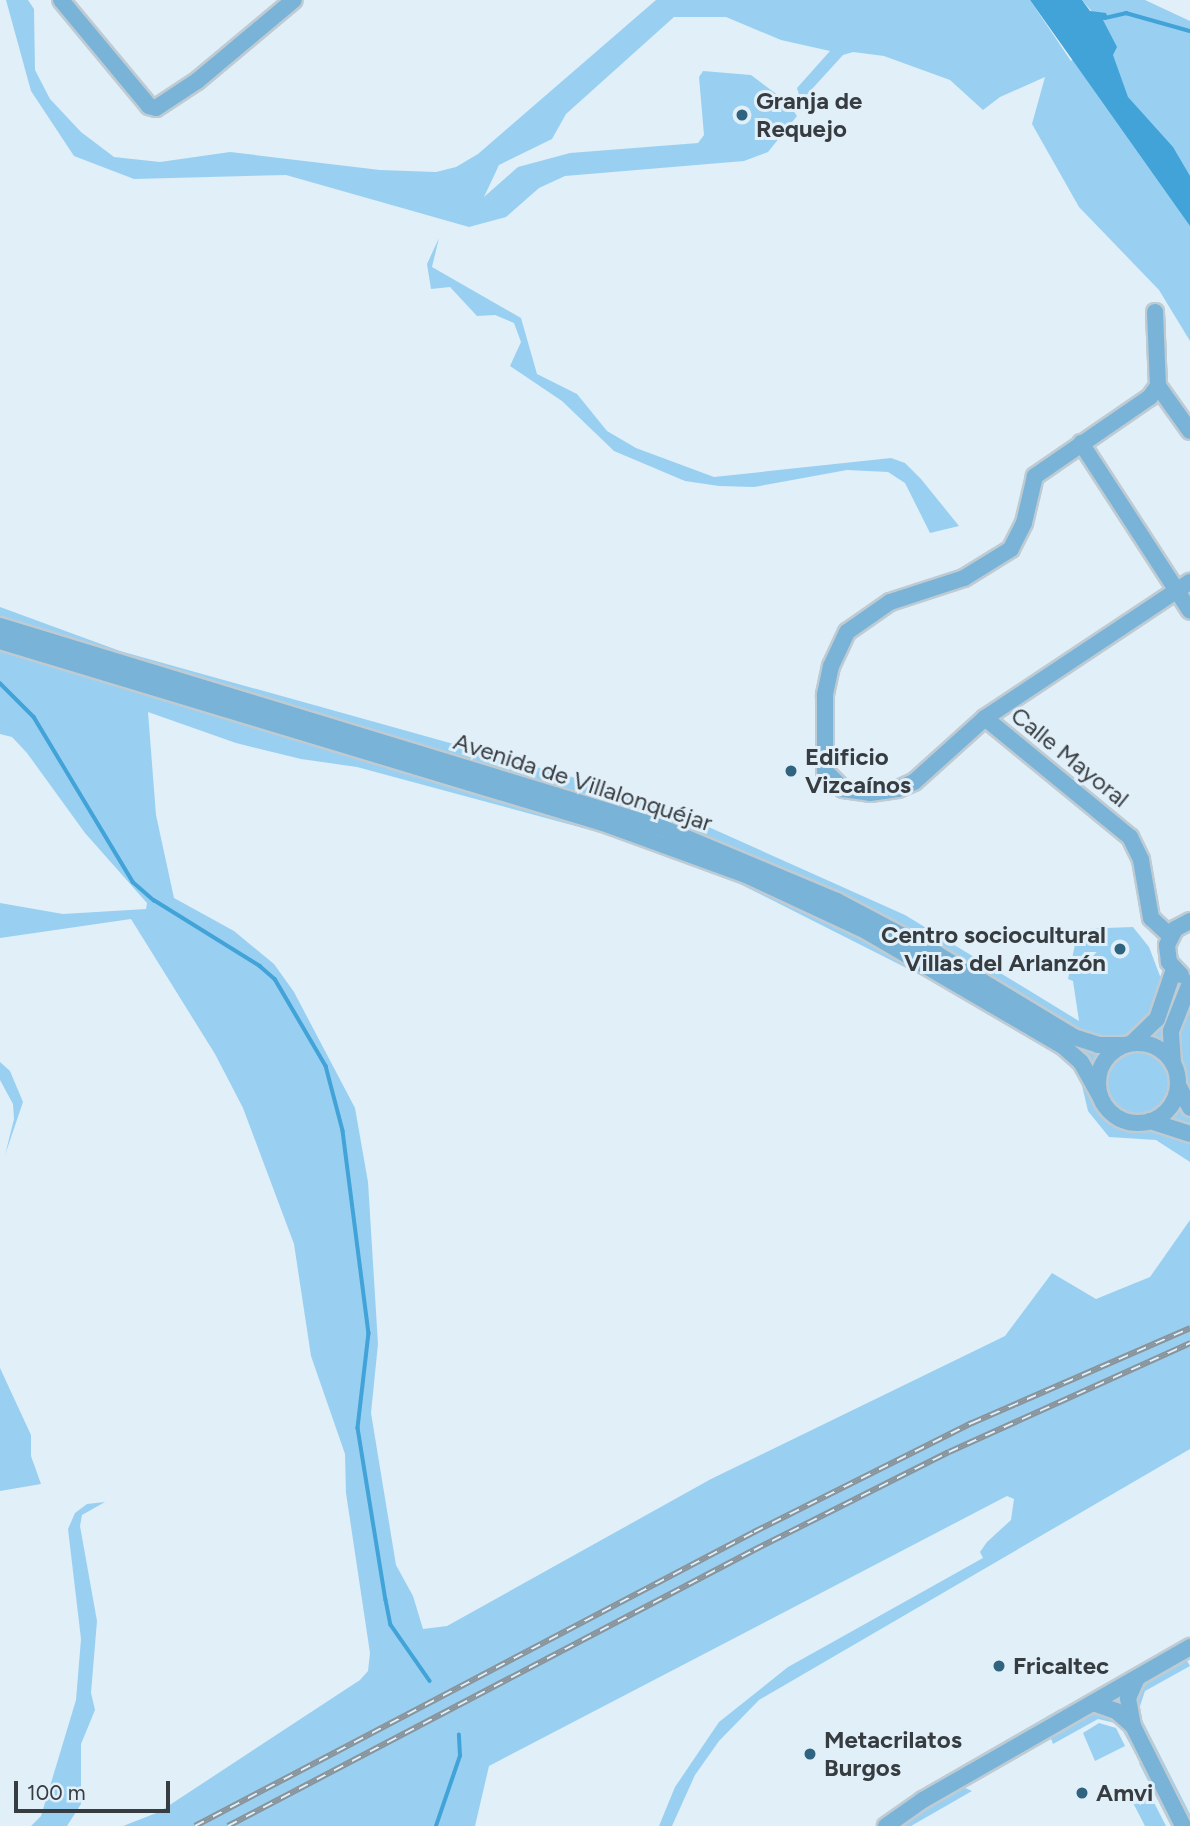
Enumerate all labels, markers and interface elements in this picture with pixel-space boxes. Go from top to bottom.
place label: Granja de Requejo [756,87,862,143]
marker: Granja de Requejo [734,107,750,123]
street label: Calle Mayoral [1005,701,1135,813]
street label: Avenida de Villalonquéjar [450,727,716,837]
place label: Edificio Vizcaínos [805,743,911,799]
marker: Edificio Vizcaínos [783,763,799,779]
place label: Centro sociocultural Villas del Arlanzón [881,921,1106,977]
marker: Centro sociocultural Villas del Arlanzón [1112,941,1128,957]
place label: Fricaltec [1013,1652,1109,1680]
marker: Fricaltec [991,1658,1007,1674]
place label: Metacrilatos Burgos [824,1726,962,1782]
marker: Metacrilatos Burgos [802,1746,818,1762]
scale bar [18,1766,173,1810]
place label: Amvi [1096,1779,1153,1807]
text: 100 m [27,1780,86,1805]
marker: Amvi [1074,1785,1090,1801]

